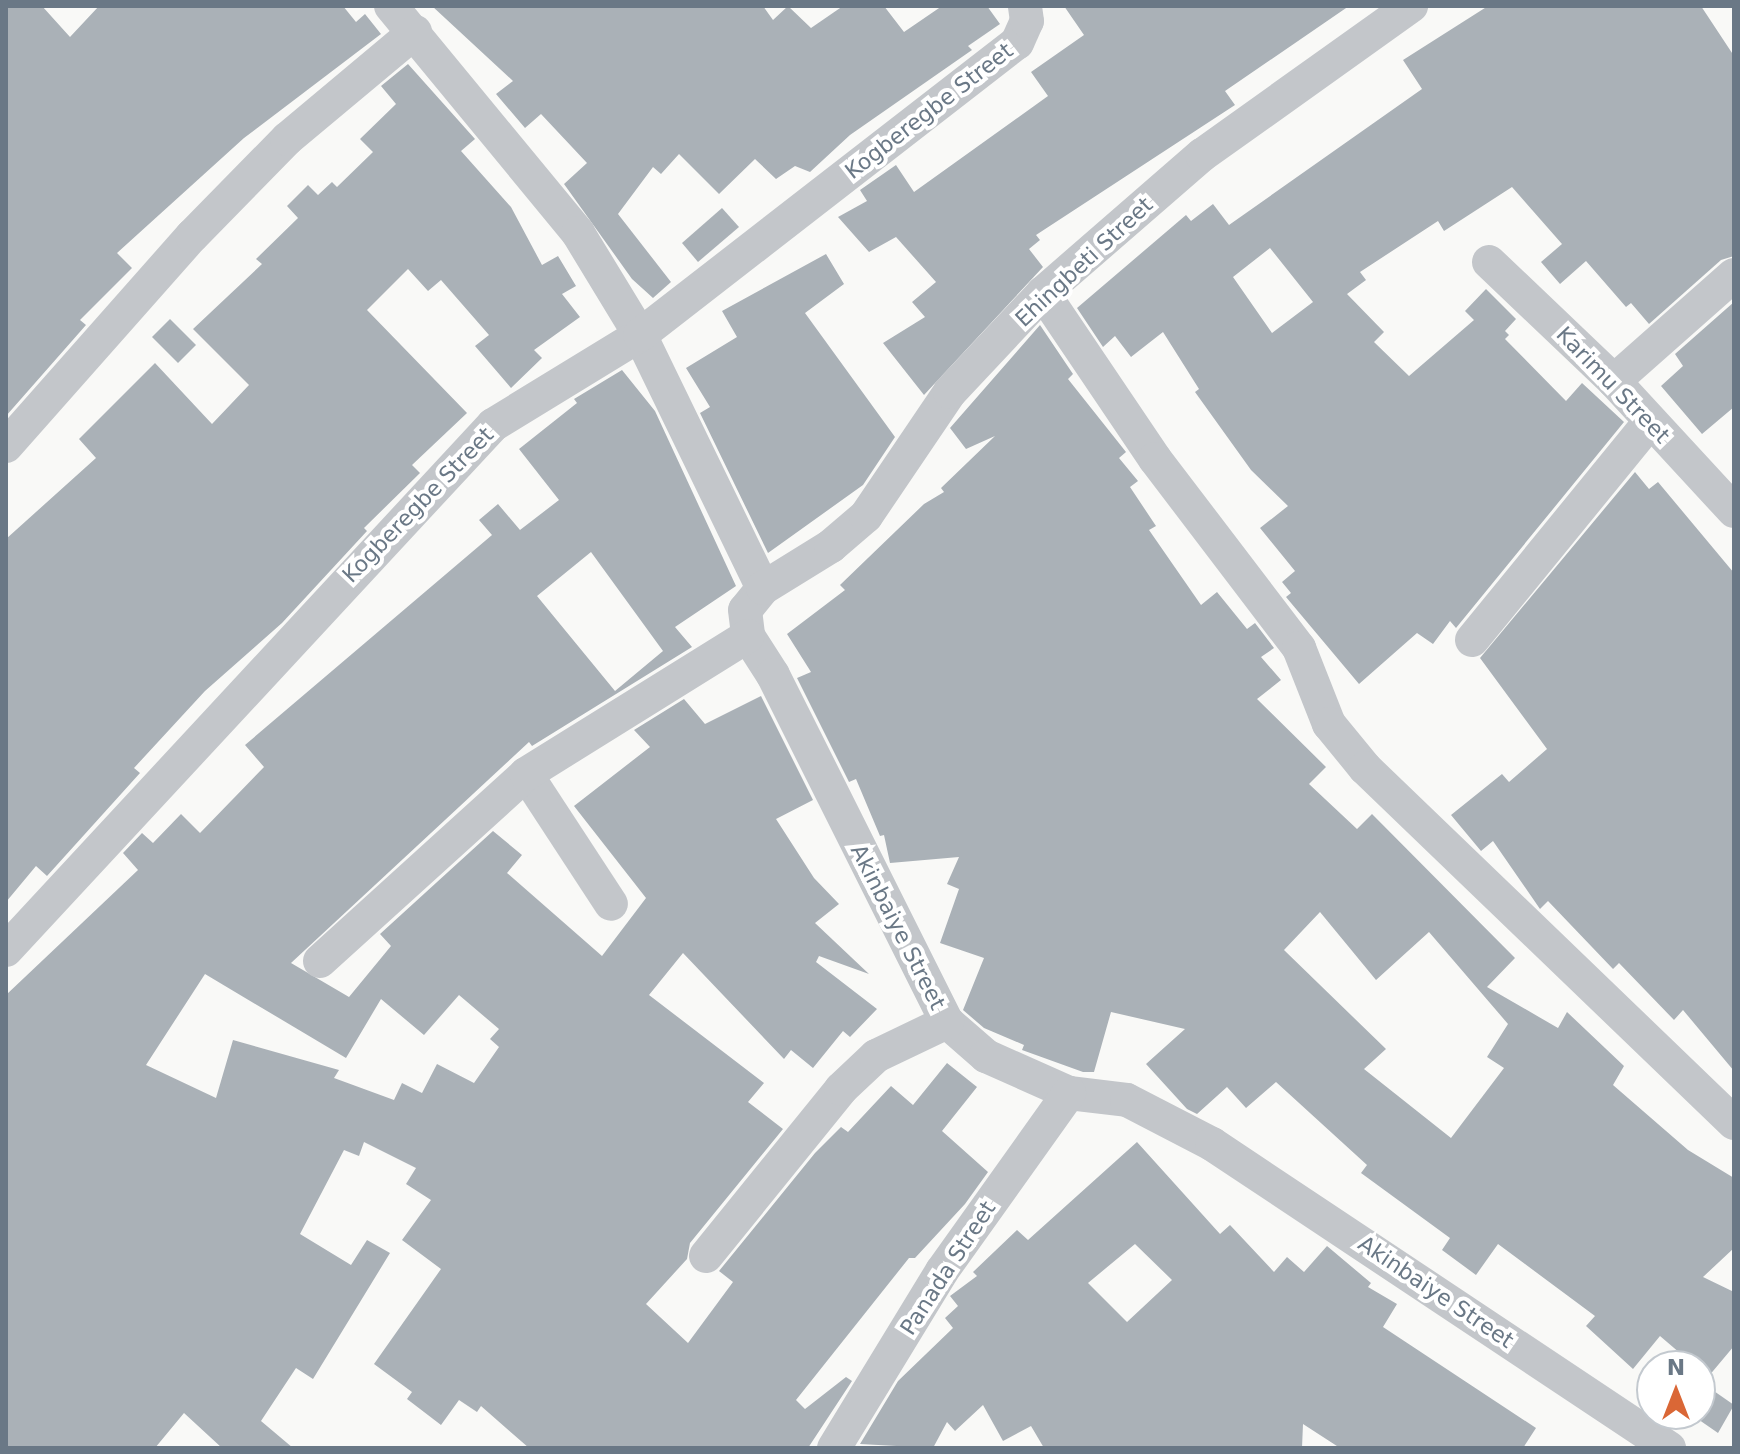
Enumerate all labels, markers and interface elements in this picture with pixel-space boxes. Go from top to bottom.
street label: Kogberegbe Street [840,37,1018,185]
street label: Ehingbeti Street [1010,192,1158,332]
street label: Karimu Street [1551,321,1675,449]
street label: Kogberegbe Street [337,422,499,588]
street label: Akinbaiye Street [845,840,951,1014]
street label: Panada Street [895,1196,1001,1340]
street label: Akinbaiye Street [1353,1230,1519,1354]
north arrow [1636,1350,1716,1430]
text: N [1667,1355,1685,1380]

